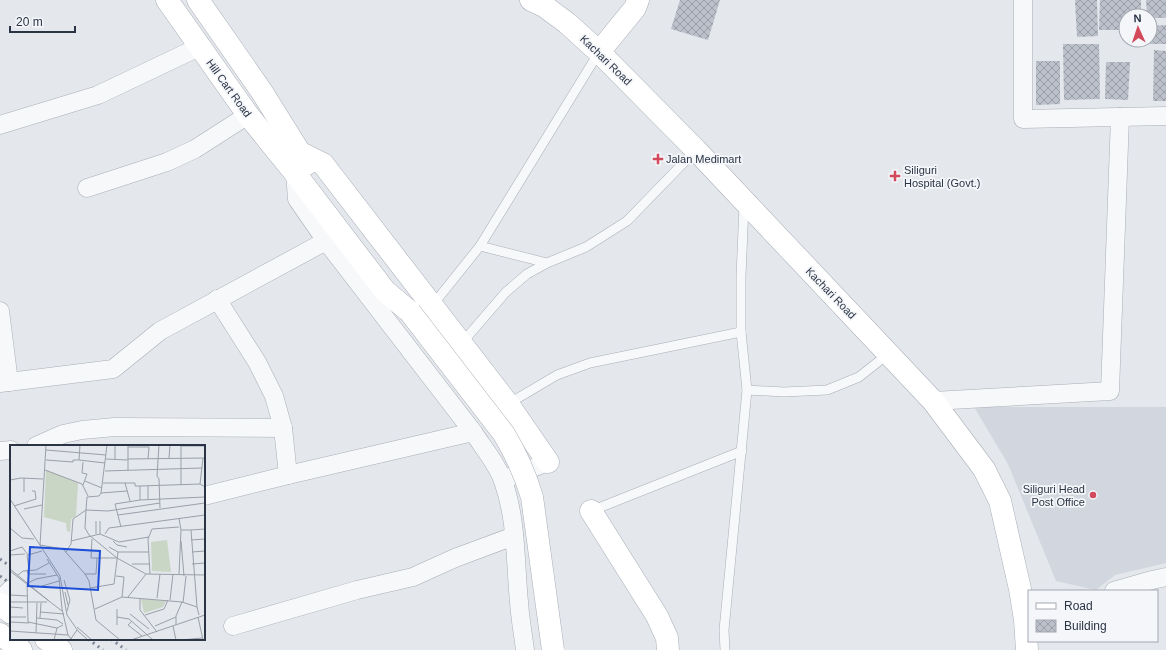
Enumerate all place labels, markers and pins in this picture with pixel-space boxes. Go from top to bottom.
place label: Jalan Medimart [666,153,741,165]
marker: Jalan Medimart [653,154,663,164]
place label: Siliguri Hospital (Govt.) [904,164,980,189]
marker: Siliguri Hospital (Govt.) [889,170,901,182]
place label: Siliguri Head Post Office [1023,483,1085,508]
marker: Siliguri Head Post Office [1088,490,1098,500]

